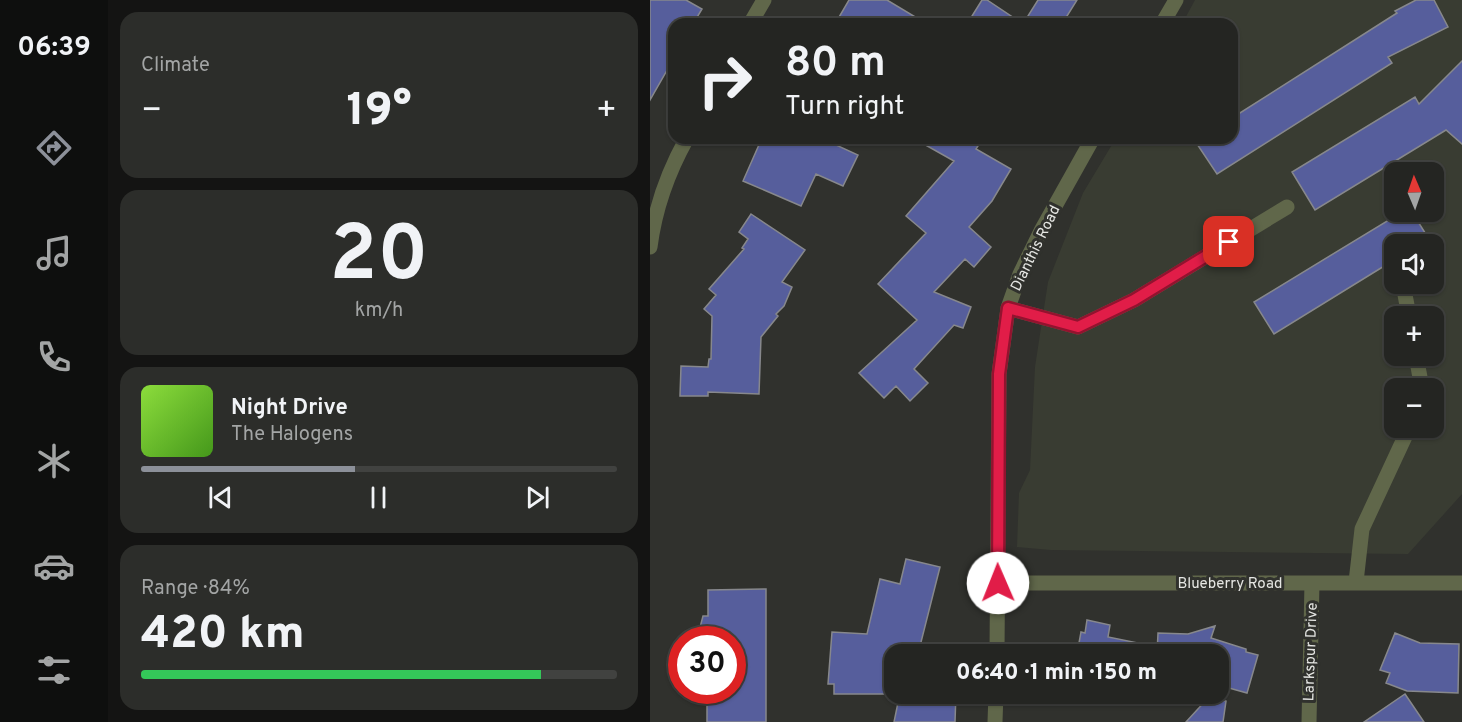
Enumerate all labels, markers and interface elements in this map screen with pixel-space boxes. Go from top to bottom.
text: 06:39 [17,31,91,65]
text: 80 m [785,38,886,91]
icon: right [686,42,764,120]
text: Climate [141,53,210,79]
text: 19° [346,84,412,141]
text: Turn right [785,90,904,124]
text: − [141,91,162,133]
text: + [596,91,617,133]
icon: directions [33,127,75,169]
north arrow [1384,162,1444,222]
map controls [1384,162,1444,438]
street label: Dianthis Road [1007,203,1065,295]
text: 20 [330,209,428,308]
pin [1203,216,1254,267]
icon: arrive [1212,225,1245,258]
icon: music [33,232,75,274]
button: sound [1384,234,1444,294]
text: km/h [355,298,403,324]
button: + [1384,306,1444,366]
icon: phone [33,336,75,378]
button: − [1384,378,1444,438]
text: Night Drive [231,395,348,422]
text: The Halogens [231,422,353,448]
icon: climate [33,440,75,482]
icon: previous [204,481,237,514]
icon: pause [362,481,395,514]
icon: next [521,481,554,514]
icon: car [33,545,75,587]
position arrow [966,551,1030,615]
street label: Blueberry Road [1177,575,1283,594]
text: Range · 84% [141,576,250,602]
street label: Larkspur Drive [1300,602,1323,702]
text: 420 km [141,607,304,664]
speed limit sign: 30 [668,626,746,704]
icon: filters [33,649,75,691]
text: 06:40 · 1 min · 150 m [956,660,1157,687]

